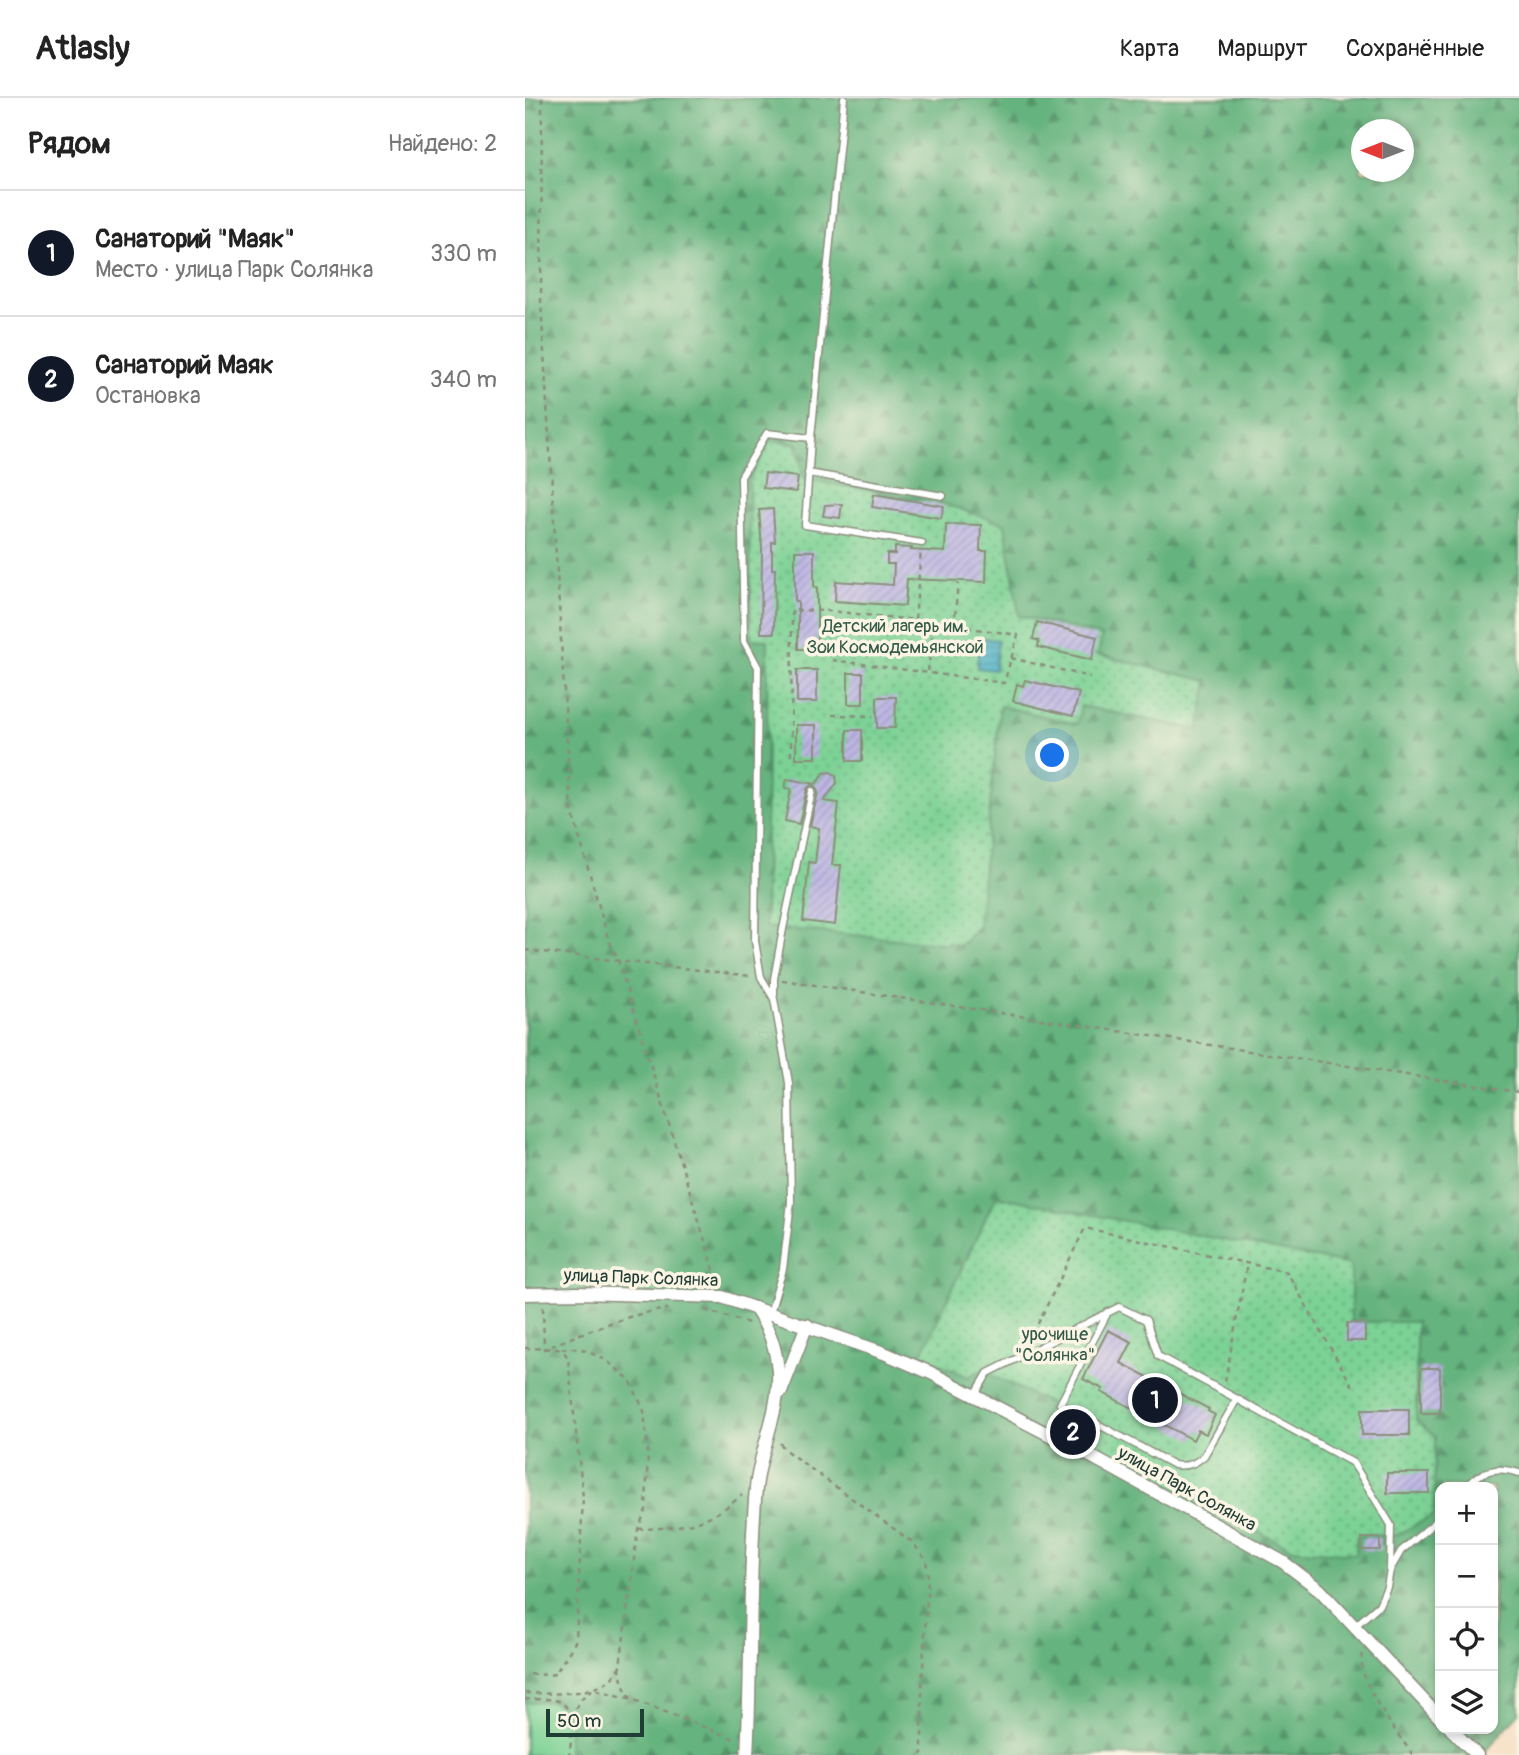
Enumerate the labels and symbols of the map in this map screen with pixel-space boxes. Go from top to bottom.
north arrow [1351,119,1414,182]
park label: Детский лагерь им. Зои Космодемьянской [806,615,984,659]
your location [1035,738,1069,772]
street label: улица Парк Солянка [562,1264,719,1292]
park label: урочище "Солянка" [1015,1323,1095,1367]
pin: 1 [1132,1374,1178,1426]
pin: 2 [1050,1406,1096,1458]
street label: улица Парк Солянка [1113,1441,1260,1537]
scale bar [546,1706,644,1738]

